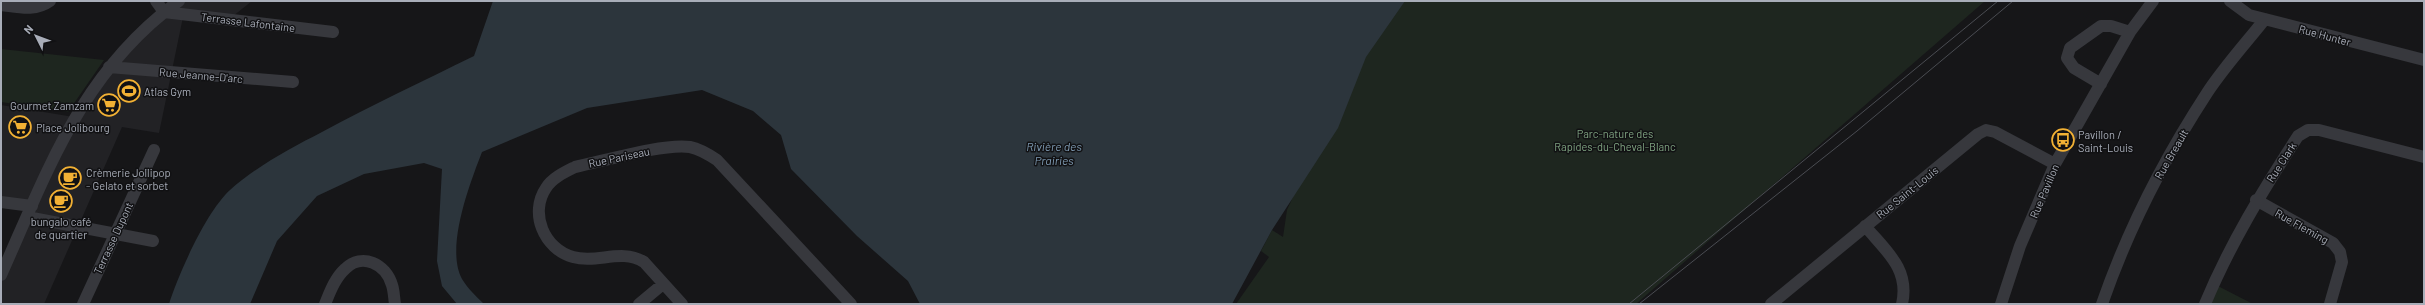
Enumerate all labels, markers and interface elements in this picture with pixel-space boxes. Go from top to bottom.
street label: Terrasse Lafontaine [200,10,296,34]
north arrow [16,16,56,56]
text: N [21,22,35,36]
street label: Rue Hunter [2298,22,2352,48]
street label: Rue Jeanne-D'arc [159,65,244,85]
sports icon: Atlas Gym [116,78,142,104]
place label: Atlas Gym [144,85,191,98]
supermarket icon: Gourmet Zamzam [96,92,122,118]
place label: Gourmet Zamzam [10,99,94,112]
supermarket icon: Place Jolibourg [7,114,33,140]
place label: Place Jolibourg [36,121,110,134]
park label: Parc-nature des Rapides-du-Cheval-Blanc [1554,127,1676,153]
bus stop icon: Pavillon / Saint-Louis [2050,127,2076,153]
street label: Rue Breault [2152,127,2190,181]
place label: Pavillon / Saint-Louis [2078,128,2133,154]
water label: Rivière des Prairies [1026,139,1082,167]
street label: Rue Clark [2263,139,2299,184]
street label: Rue Pariseau [587,144,651,170]
street label: Rue Pavillon [2027,162,2061,220]
street label: Rue Saint-Louis [1873,163,1941,221]
cafe icon: Crèmerie Jollipop - Gelato et sorbet [57,165,83,191]
place label: Crèmerie Jollipop - Gelato et sorbet [86,166,171,192]
cafe icon: bungalo café de quartier [48,188,74,214]
street label: Terrasse Dupont [91,200,135,276]
street label: Rue Fleming [2273,206,2331,246]
place label: bungalo café de quartier [31,215,91,241]

